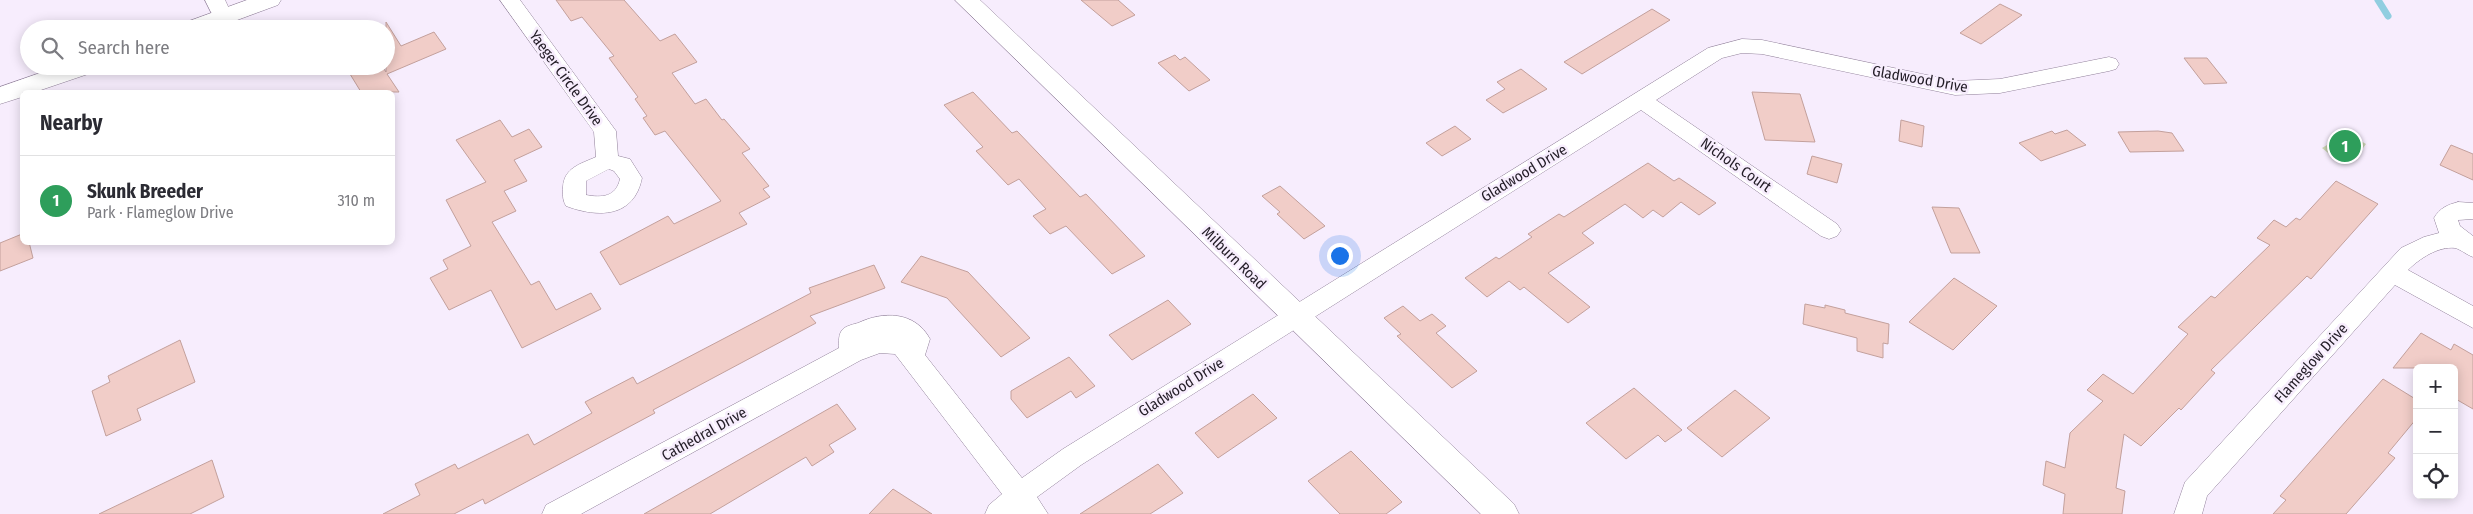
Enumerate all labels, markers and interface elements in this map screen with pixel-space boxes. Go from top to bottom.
search box [20,20,395,75]
street label: Yaeger Circle Drive [525,27,607,129]
icon: search [38,34,66,62]
text: Search here [78,36,170,59]
street label: Gladwood Drive [1871,62,1969,96]
text: Nearby [40,110,102,136]
pin: 1 [2329,127,2361,165]
street label: Nichols Court [1697,134,1775,196]
street label: Gladwood Drive [1478,140,1570,206]
text: Skunk Breeder [87,180,203,203]
text: 1 [53,191,59,210]
text: 310 m [338,191,375,210]
text: Park · Flameglow Drive [87,203,234,222]
street label: Milburn Road [1198,223,1270,293]
your location [1327,243,1353,269]
street label: Flameglow Drive [2271,320,2351,406]
street label: Gladwood Drive [1135,354,1227,420]
map controls [2413,364,2458,499]
button: + [2413,364,2458,409]
street label: Cathedral Drive [658,403,750,465]
button: − [2413,409,2458,454]
button: locate [2413,454,2458,499]

